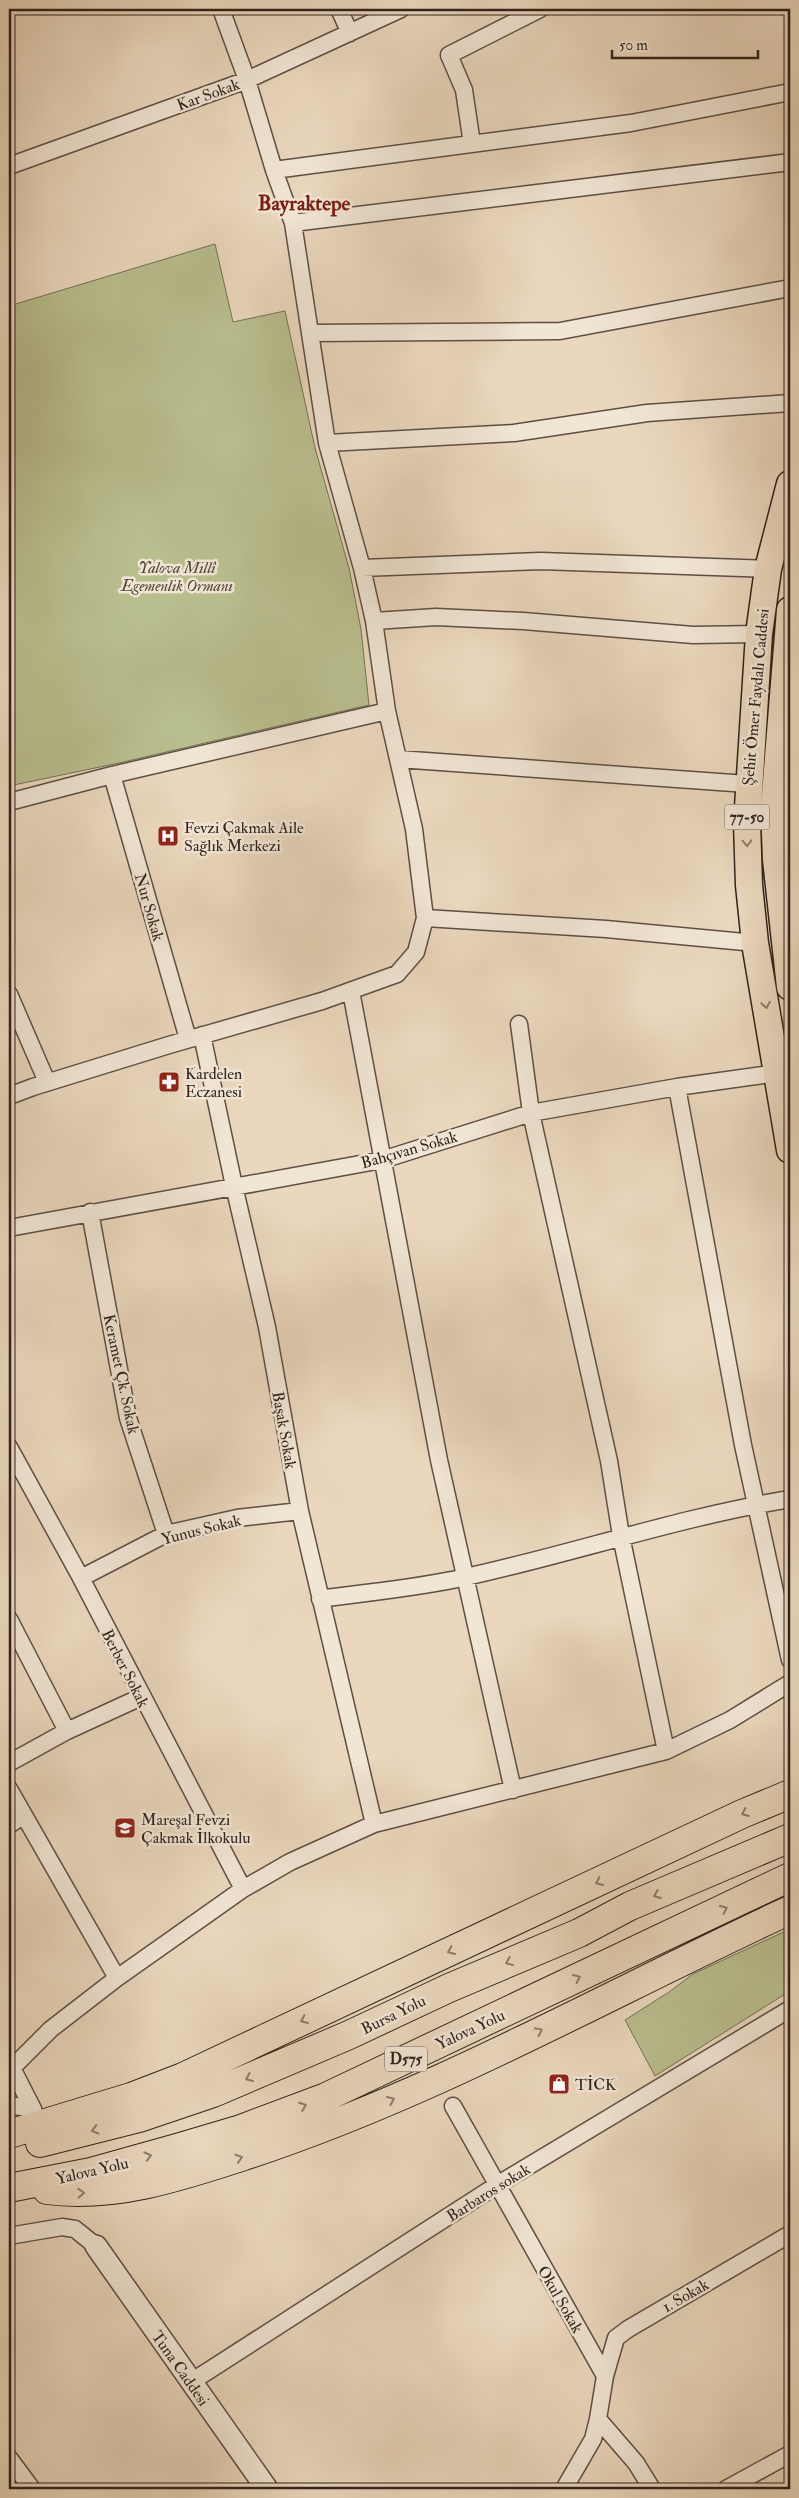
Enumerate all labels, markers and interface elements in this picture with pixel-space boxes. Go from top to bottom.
scale bar [612,28,758,60]
text: 50 m [619,36,648,55]
street label: Kar Sokak [174,74,243,116]
district label: Bayraktepe [258,190,351,217]
park label: Yalova Millî Egemenlik Ormanı [120,558,233,596]
street label: Şehit Ömer Faydalı Caddesi [738,608,774,786]
road number: 77-50 [724,804,770,830]
place label: Fevzi Çakmak Aile Sağlık Merkezi [184,818,304,856]
hospital icon: Fevzi Çakmak Aile Sağlık Merkezi [156,824,180,848]
one-way arrow [742,840,753,848]
street label: Nur Sokak [130,871,168,944]
one-way arrow [761,1000,771,1009]
place label: Kardelen Eczanesi [185,1064,242,1102]
pharmacy icon: Kardelen Eczanesi [157,1070,181,1094]
street label: Bahçıvan Sokak [359,1127,460,1173]
street label: Keramet Çk. Sokak [99,1312,144,1436]
street label: Başak Sokak [267,1390,301,1471]
street label: Yunus Sokak [159,1510,244,1550]
street label: Berber Sokak [97,1626,154,1711]
one-way arrow [741,1807,750,1818]
place label: Mareşal Fevzi Çakmak İlkokulu [141,1810,251,1848]
school or university icon: Mareşal Fevzi Çakmak İlkokulu [113,1816,137,1840]
one-way arrow [595,1876,604,1886]
one-way arrow [653,1888,662,1899]
one-way arrow [719,1904,728,1915]
one-way arrow [447,1945,456,1955]
one-way arrow [505,1956,514,1967]
one-way arrow [572,1974,581,1984]
street label: Bursa Yolu [358,1991,429,2039]
street label: Yalova Yolu [433,2005,508,2055]
one-way arrow [300,2014,309,2024]
one-way arrow [533,2027,542,2037]
road number: D575 [385,2046,427,2072]
one-way arrow [245,2072,254,2083]
shop icon: TİCK [547,2072,571,2096]
place label: TİCK [575,2075,617,2095]
one-way arrow [386,2096,395,2107]
one-way arrow [298,2102,306,2112]
one-way arrow [91,2124,100,2135]
one-way arrow [144,2151,153,2162]
street label: Yalova Yolu [54,2153,130,2189]
one-way arrow [235,2153,243,2163]
street label: Barbaros sokak [443,2159,534,2226]
one-way arrow [78,2188,86,2199]
street label: Okul Sokak [533,2262,588,2337]
street label: 1. Sokak [659,2274,713,2317]
street label: Tuna Caddesi [147,2327,213,2410]

